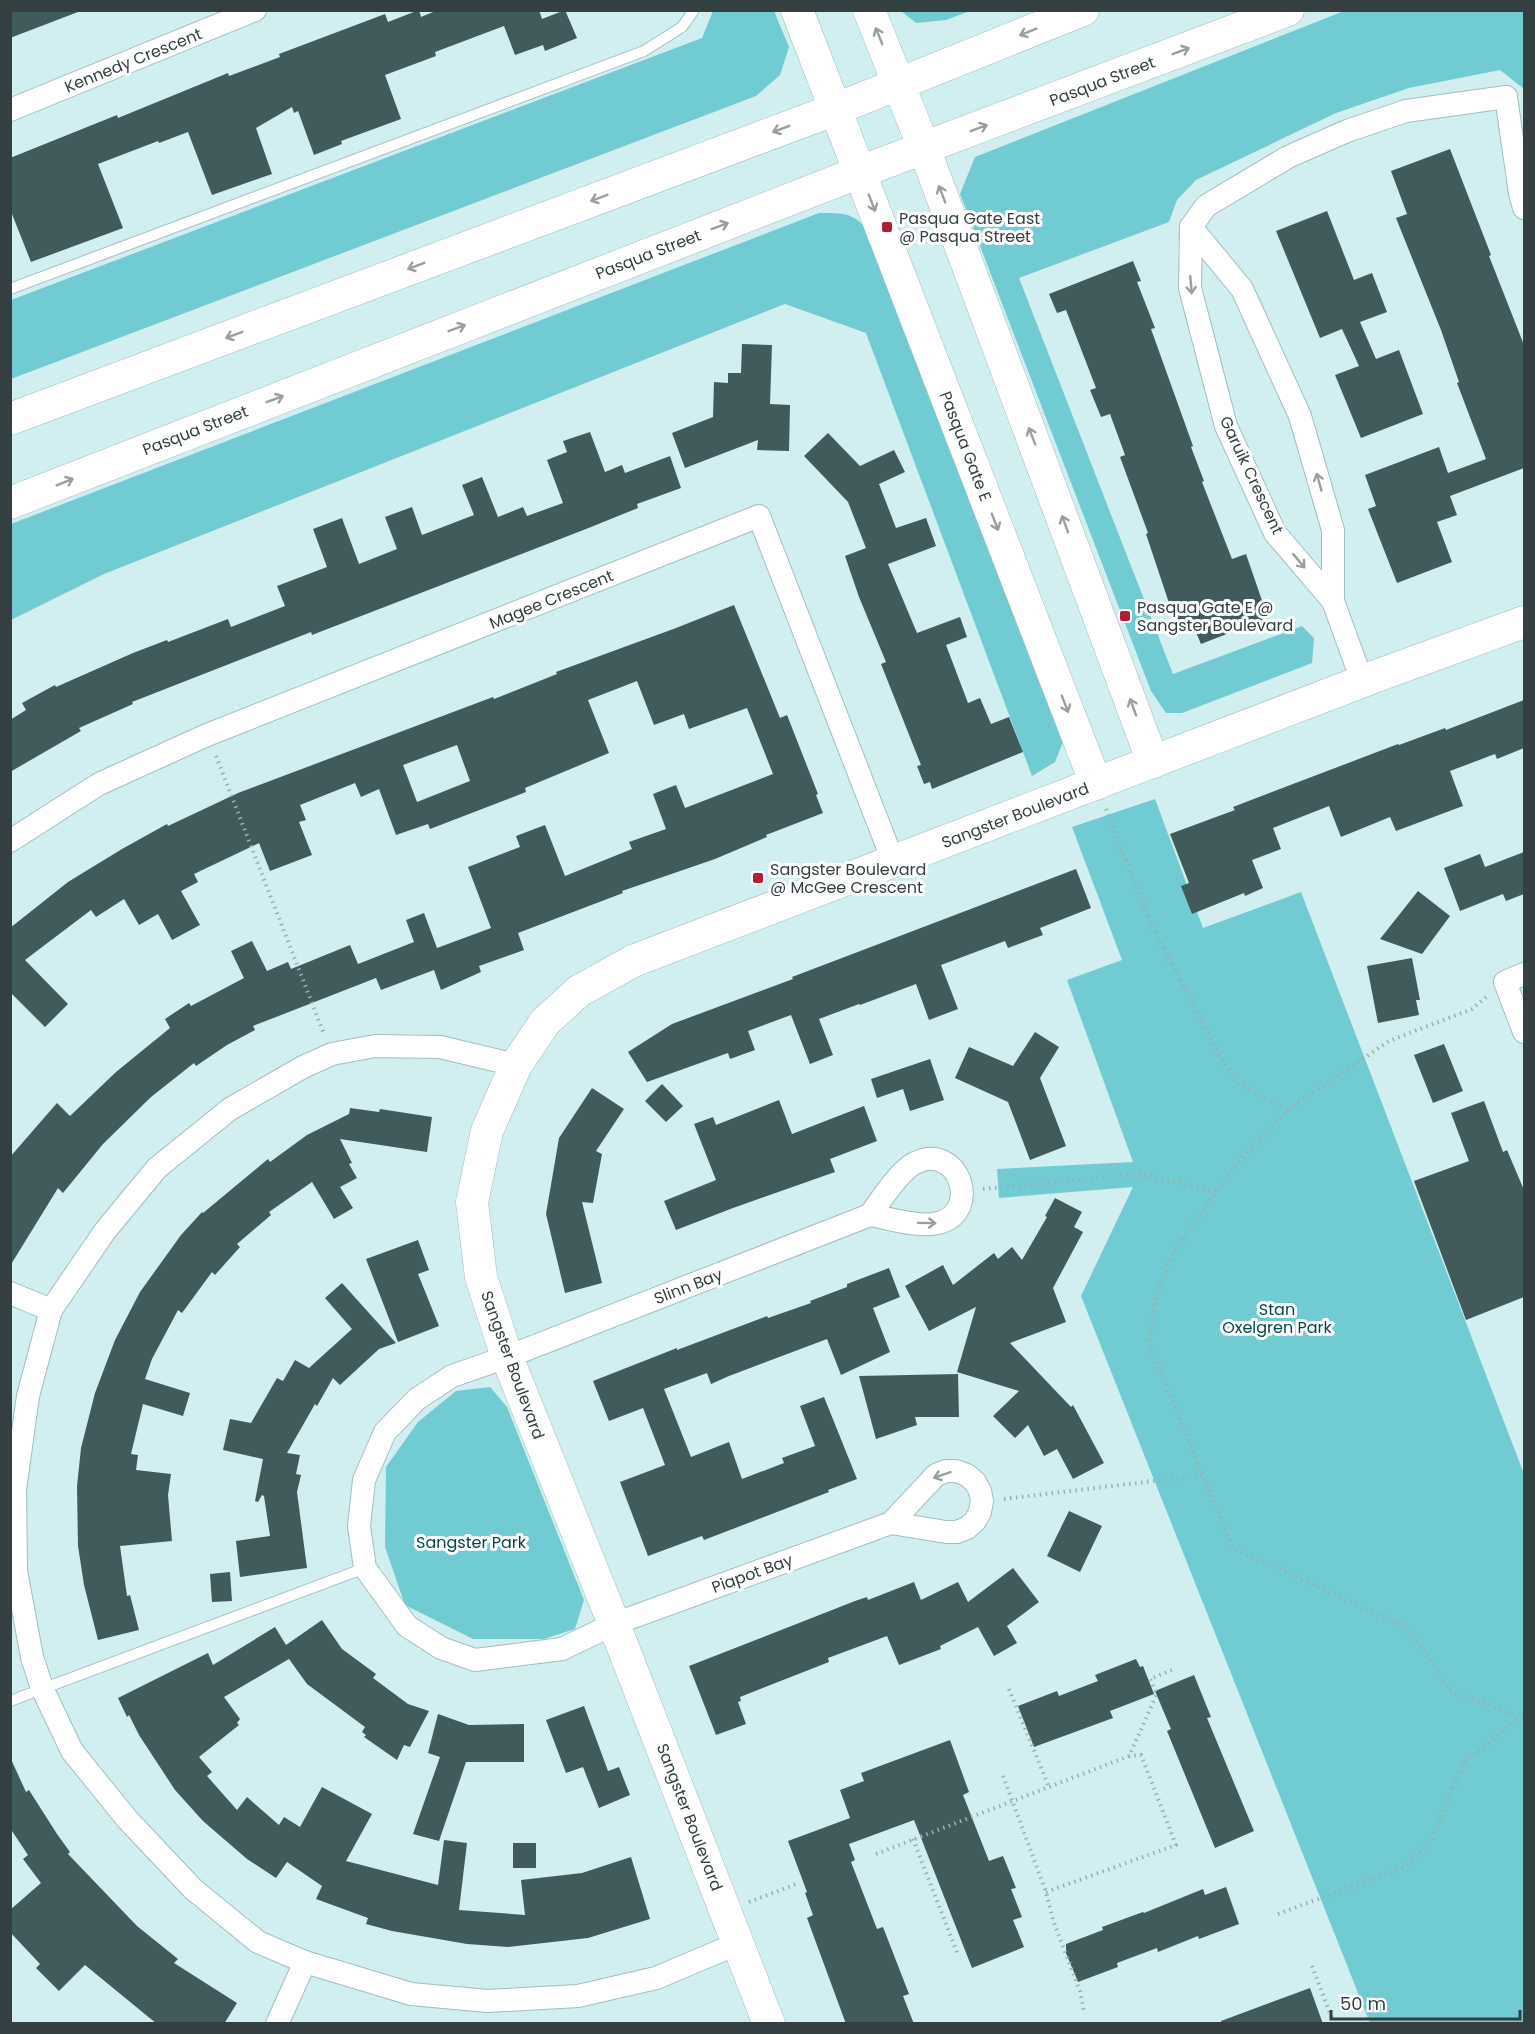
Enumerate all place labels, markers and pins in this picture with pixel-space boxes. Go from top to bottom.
place label: Pasqua Gate East @ Pasqua Street [899,207,1040,248]
marker: Pasqua Gate East @ Pasqua Street [880,220,894,234]
place label: Pasqua Gate E @ Sangster Boulevard [1137,596,1293,637]
marker: Pasqua Gate E @ Sangster Boulevard [1118,609,1132,623]
place label: Sangster Boulevard @ McGee Crescent [770,858,926,899]
marker: Sangster Boulevard @ McGee Crescent [751,871,765,885]

